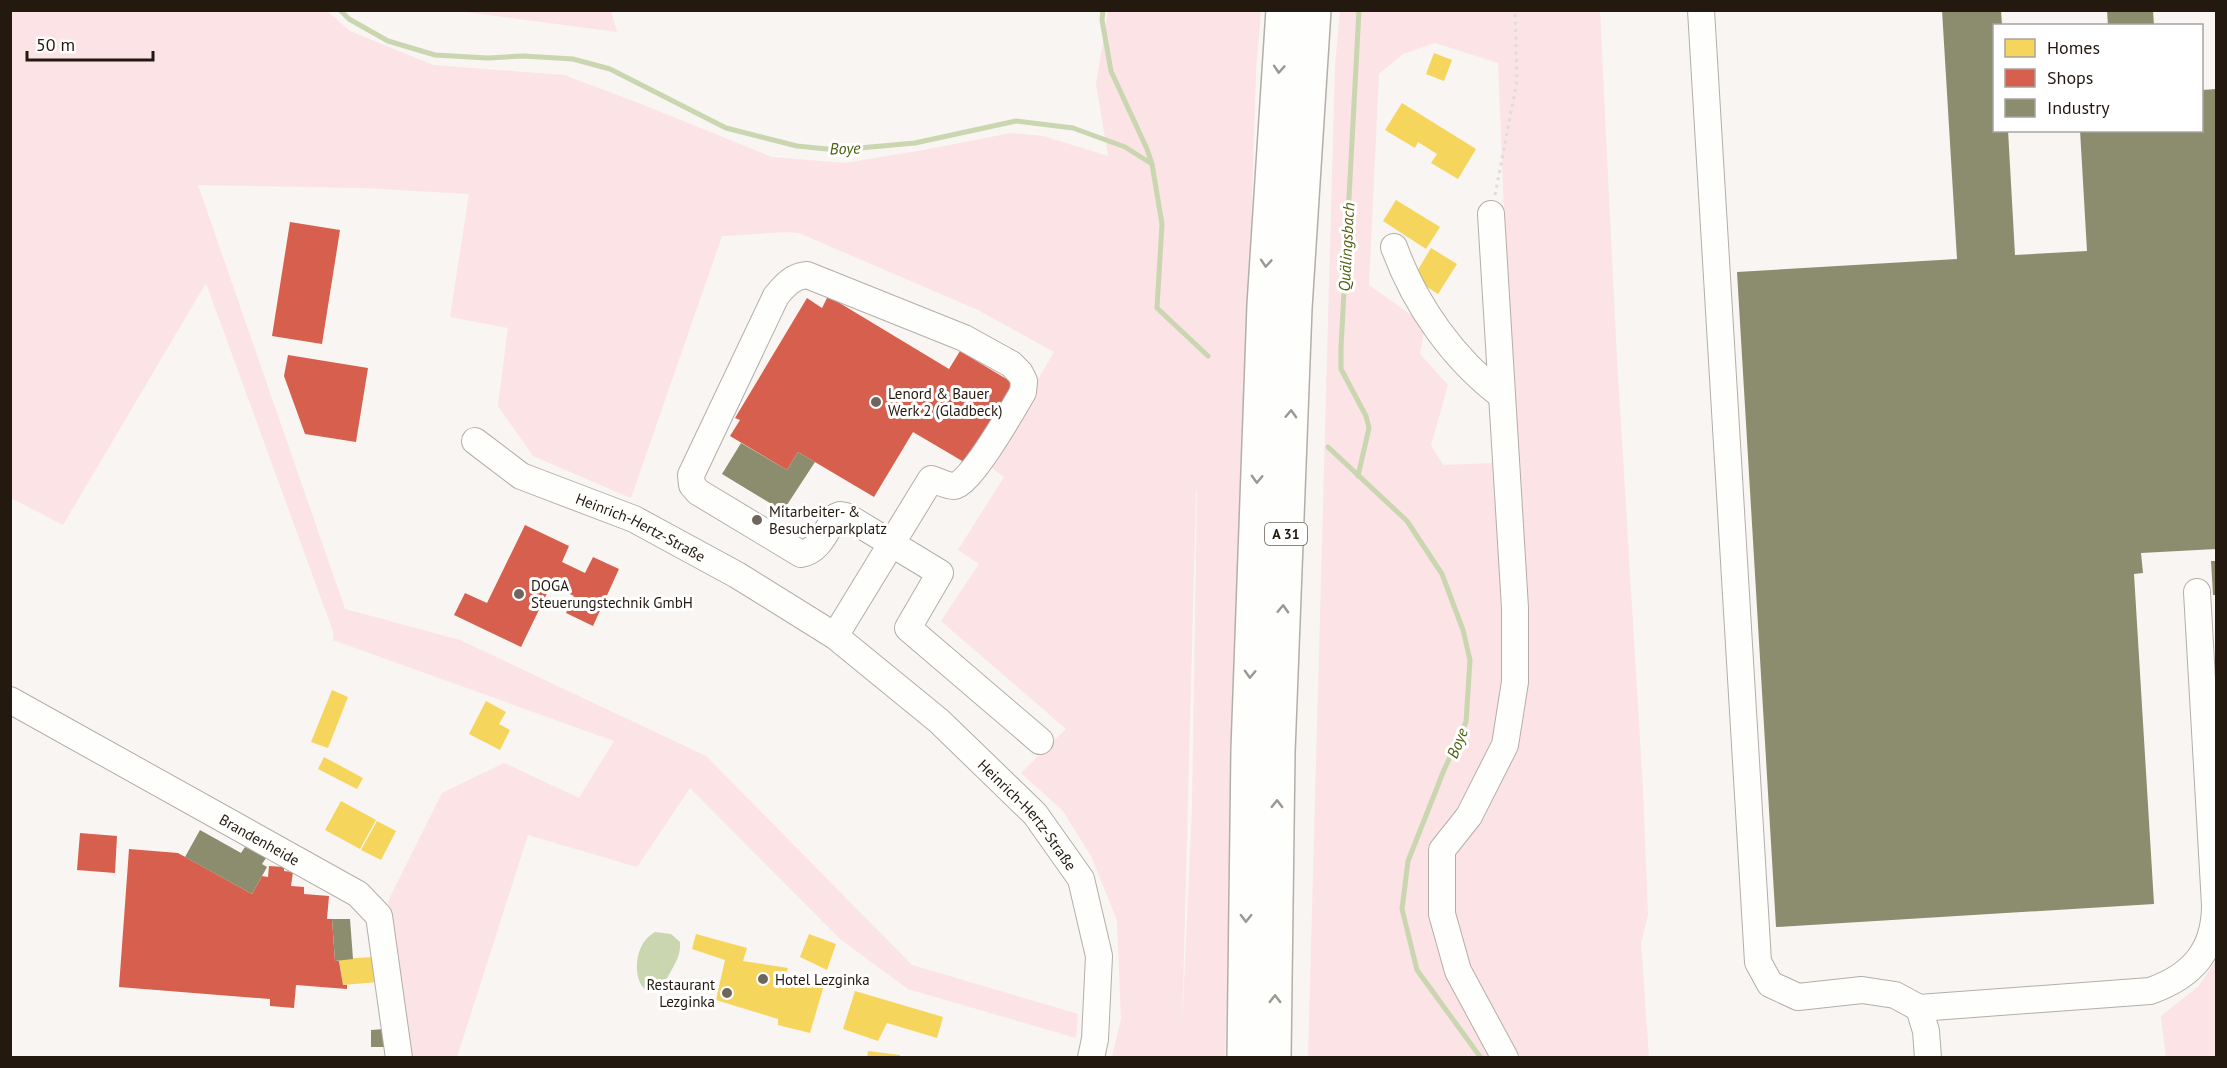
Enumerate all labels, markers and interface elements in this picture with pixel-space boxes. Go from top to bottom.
scale bar [27,24,153,62]
legend [1993,24,2203,132]
text: 50 m [36,33,75,56]
text: Homes [2047,36,2100,59]
one-way arrow [1273,64,1286,73]
text: Shops [2047,66,2093,89]
text: Industry [2047,96,2110,119]
water label: Boye [829,137,861,159]
water label: Quälingsbach [1334,202,1358,292]
one-way arrow [1260,259,1273,268]
place label: Lenord & Bauer Werk 2 (Gladbeck) [888,384,1002,420]
marker: Lenord & Bauer Werk 2 (Gladbeck) [869,395,883,409]
one-way arrow [1284,410,1297,419]
one-way arrow [1251,475,1264,484]
street label: Heinrich-Hertz-Straße [573,488,709,566]
place label: Mitarbeiter- & Besucherparkplatz [769,502,887,538]
marker: Mitarbeiter- & Besucherparkplatz [750,513,764,527]
road number: A 31 [1265,523,1307,545]
place label: DOGA Steuerungstechnik GmbH [531,576,693,612]
marker: DOGA Steuerungstechnik GmbH [512,587,526,601]
one-way arrow [1277,605,1290,614]
one-way arrow [1244,670,1257,679]
water label: Boye [1442,724,1472,761]
street label: Heinrich-Hertz-Straße [974,755,1081,874]
one-way arrow [1271,800,1283,809]
street label: Brandenheide [216,809,303,869]
one-way arrow [1239,913,1252,922]
place label: Hotel Lezginka [775,970,870,989]
marker: Hotel Lezginka [756,972,770,986]
place label: Restaurant Lezginka [646,975,715,1011]
marker: Restaurant Lezginka [720,986,734,1000]
one-way arrow [1269,995,1281,1004]

